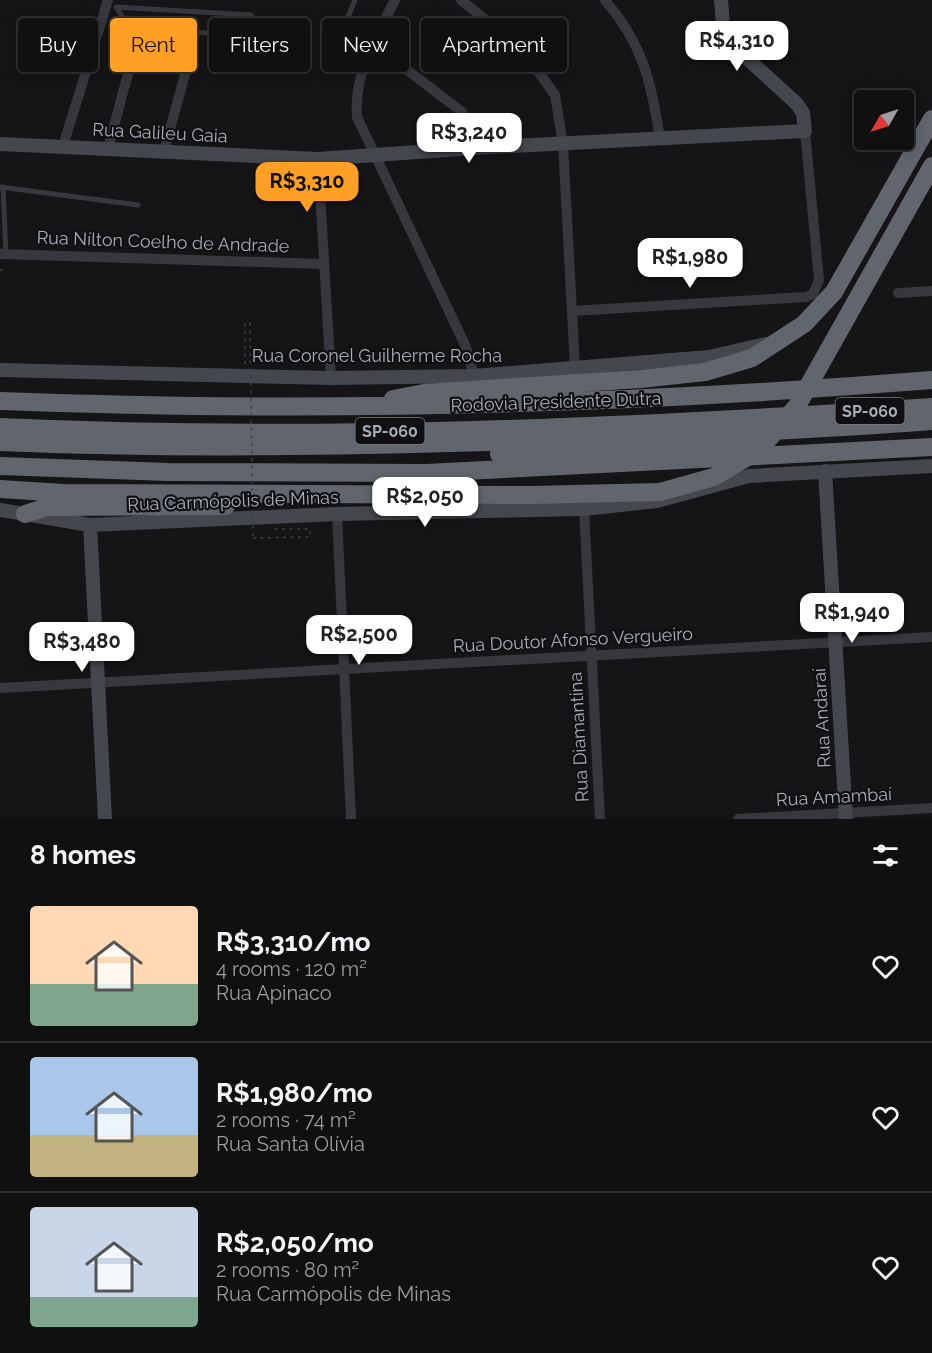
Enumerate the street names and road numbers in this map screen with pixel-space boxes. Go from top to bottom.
street label: Rua Galileu Gaia [92,118,228,147]
street label: Rua Nílton Coelho de Andrade [36,227,290,256]
street label: Rua Coronel Guilherme Rocha [252,345,502,366]
street label: Rodovia Presidente Dutra [450,387,662,416]
road number: SP-060 [836,398,904,424]
road number: SP-060 [356,418,424,444]
street label: Rua Carmópolis de Minas [127,486,339,515]
street label: Rua Doutor Afonso Vergueiro [452,623,694,656]
street label: Rua Andaraí [808,668,835,768]
street label: Rua Diamantina [565,671,592,803]
street label: Rua Amambaí [775,783,893,810]

